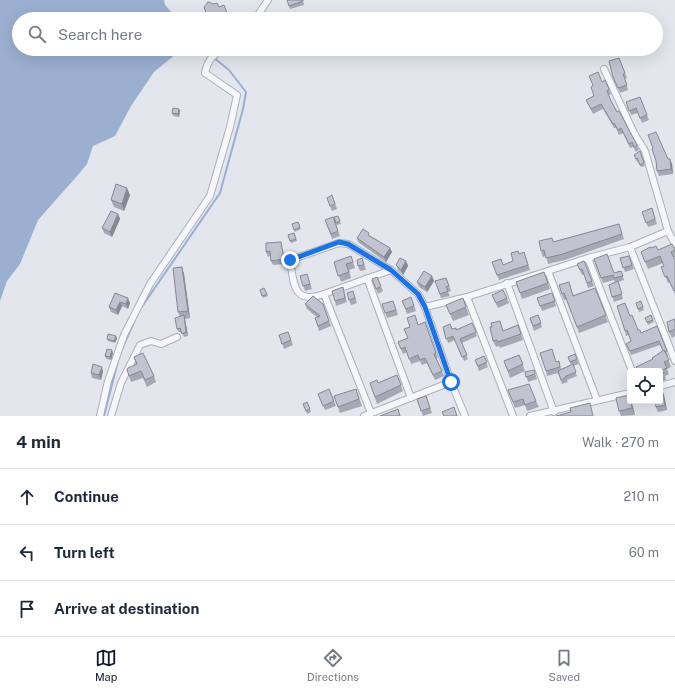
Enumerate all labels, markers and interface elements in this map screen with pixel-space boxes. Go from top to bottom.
search box [12,12,663,56]
icon: search [26,23,48,45]
text: Search here [58,26,142,43]
route end [281,251,299,269]
map controls [627,368,663,404]
button: locate [627,368,663,404]
route start [442,373,460,391]
text: 4 min [16,432,61,452]
text: Walk · 270 m [582,435,659,450]
icon: ahead [16,486,38,508]
text: Continue [54,488,119,505]
text: 210 m [624,489,659,504]
icon: left [16,542,38,564]
text: Turn left [54,544,115,561]
text: 60 m [629,545,659,560]
icon: arrive [16,598,38,620]
text: Arrive at destination [54,600,199,617]
tab: Map [95,647,117,683]
tab: Directions [307,647,359,683]
tab: Saved [549,647,580,683]

